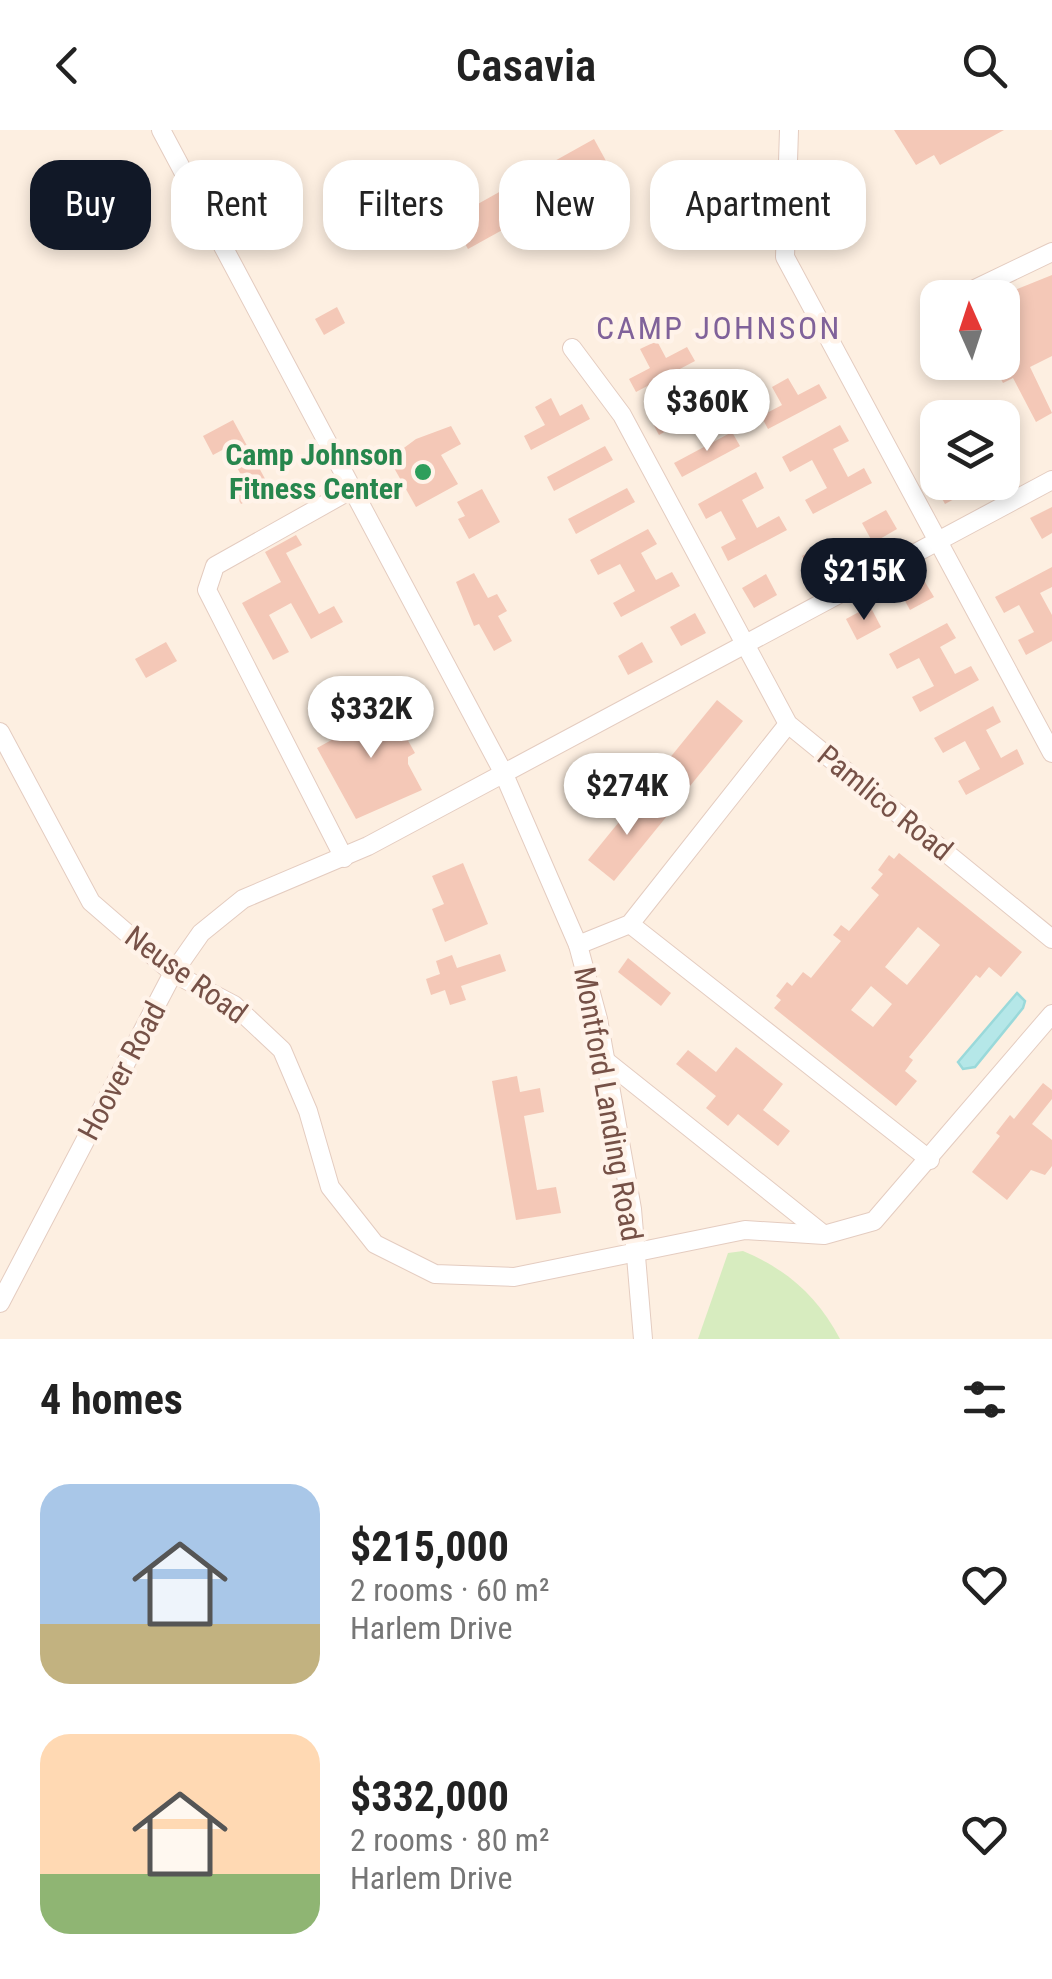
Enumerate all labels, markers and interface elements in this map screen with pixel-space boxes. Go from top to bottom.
icon: back [40,38,95,93]
icon: search [957,38,1012,93]
text: Casavia [456,39,596,92]
chip: Buy [30,160,151,250]
chip: Rent [171,160,303,250]
chip: Filters [323,160,479,250]
chip: New [499,160,630,250]
chip: Apartment [650,160,866,250]
north arrow [920,280,1020,380]
map controls [920,280,1020,500]
district label: CAMP JOHNSON [596,309,842,347]
pin: $360K [637,369,777,454]
text: $360K [666,382,748,420]
button: layers [920,400,1020,500]
place label: Camp Johnson Fitness Center [225,437,403,506]
marker: Camp Johnson Fitness Center [412,461,434,483]
pin: $215K [794,538,934,623]
text: $215K [823,551,905,589]
pin: $332K [301,676,441,761]
text: $332K [330,689,412,727]
street label: Pamlico Road [811,738,960,868]
pin: $274K [557,753,697,838]
text: $274K [586,766,668,804]
street label: Neuse Road [119,919,254,1030]
street label: Montford Landing Road [567,964,650,1244]
street label: Hoover Road [71,996,173,1146]
icon: filters [957,1372,1012,1427]
text: 4 homes [40,1375,183,1424]
text: $215,000 [350,1522,509,1571]
icon: home [120,1524,240,1644]
icon: heart [957,1557,1012,1612]
text: 2 rooms · 60 m² [350,1571,549,1609]
text: Harlem Drive [350,1609,513,1647]
text: $332,000 [350,1772,509,1821]
icon: home [120,1774,240,1894]
icon: heart [957,1807,1012,1862]
text: 2 rooms · 80 m² [350,1821,549,1859]
text: Harlem Drive [350,1859,513,1897]

